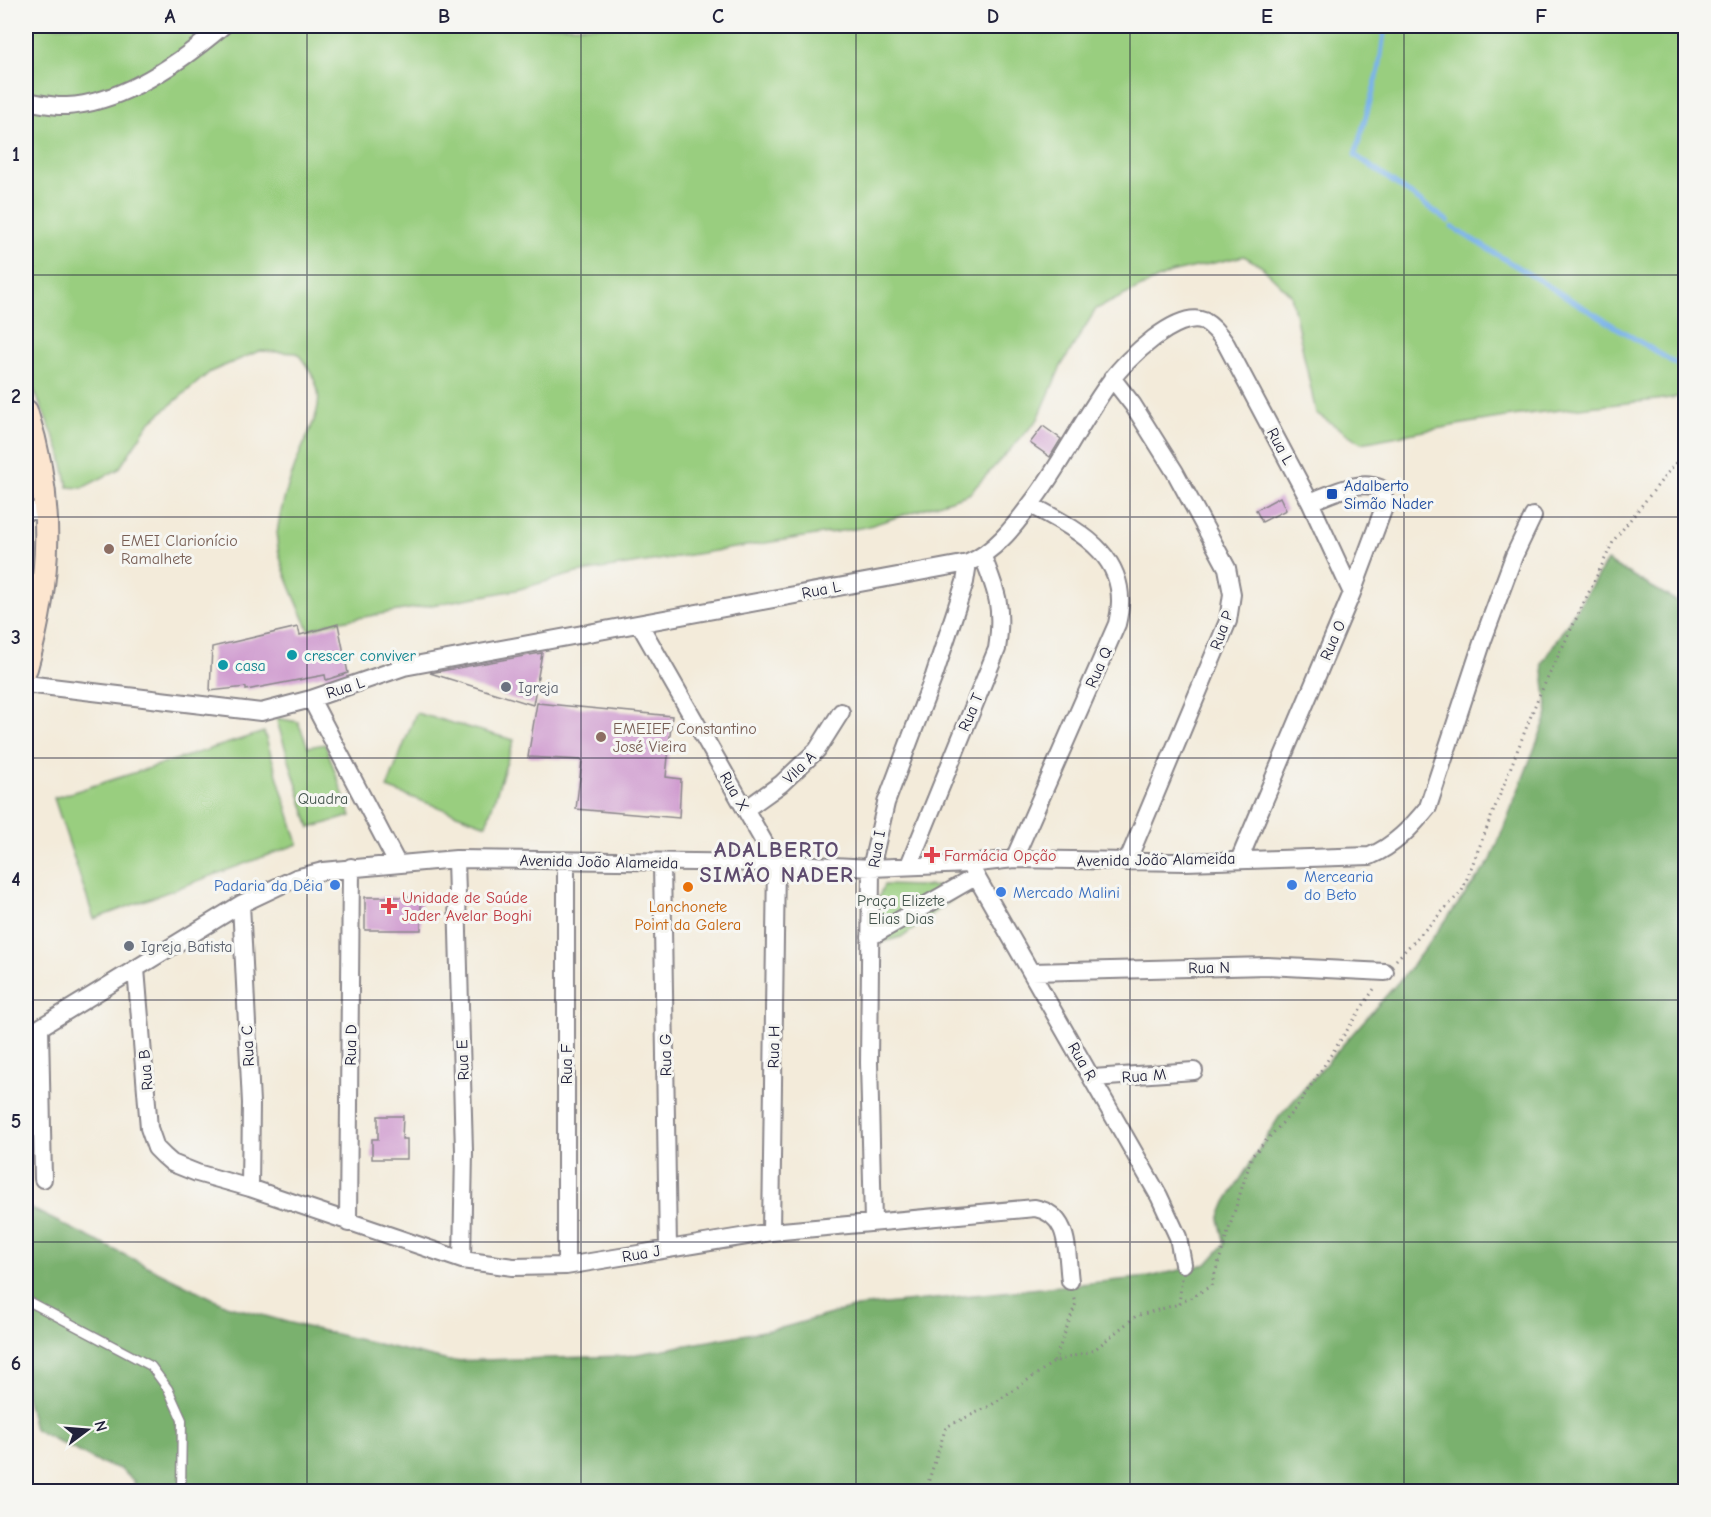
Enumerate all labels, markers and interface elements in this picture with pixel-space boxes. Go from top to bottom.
text: A [164,5,176,28]
text: B [438,5,450,28]
text: C [712,5,724,28]
text: D [987,5,999,28]
text: E [1261,5,1273,28]
text: F [1535,5,1547,28]
text: 1 [12,143,20,166]
text: 2 [11,385,21,408]
street label: Rua L [1263,425,1297,468]
place label: Adalberto Simão Nader [1344,477,1434,513]
marker: Adalberto Simão Nader [1325,487,1339,501]
place label: EMEI Clarionício Ramalhete [121,532,238,568]
marker: EMEI Clarionício Ramalhete [102,542,116,556]
street label: Rua L [800,577,842,603]
street label: Rua P [1207,608,1237,652]
street label: Rua O [1317,618,1349,663]
text: 3 [11,626,21,649]
street label: Rua Q [1082,644,1116,691]
place label: crescer conviver [304,647,417,665]
marker: crescer conviver [285,648,299,662]
place label: casa [235,657,266,675]
marker: casa [216,658,230,672]
street label: Rua L [324,673,367,703]
place label: Igreja [518,679,559,697]
marker: Igreja [499,680,513,694]
street label: Rua T [955,690,987,734]
place label: EMEIEF Constantino José Vieira [613,720,757,756]
marker: EMEIEF Constantino José Vieira [594,730,608,744]
street label: Vila A [780,748,820,788]
street label: Rua X [716,769,753,814]
park label: Quadra [298,790,348,808]
street label: Rua I [865,829,889,869]
district label: ADALBERTO SIMÃO NADER [700,837,854,888]
place label: Farmácia Opção [944,847,1057,865]
marker: Farmácia Opção [925,848,939,862]
street label: Avenida João Alameida [1076,850,1236,870]
street label: Avenida João Alameida [519,852,679,872]
text: 4 [11,868,21,891]
place label: Mercearia do Beto [1304,868,1374,904]
place label: Padaria da Déia [214,877,323,895]
marker: Padaria da Déia [328,878,342,892]
marker: Mercearia do Beto [1285,878,1299,892]
marker: Lanchonete Point da Galera [681,880,695,894]
place label: Mercado Malini [1013,884,1120,902]
marker: Mercado Malini [994,885,1008,899]
place label: Unidade de Saúde Jader Avelar Boghi [402,889,532,925]
park label: Praça Elizete Elias Dias [857,892,945,928]
marker: Unidade de Saúde Jader Avelar Boghi [380,897,398,915]
place label: Lanchonete Point da Galera [635,898,741,934]
place label: Igreja Batista [141,938,233,956]
marker: Igreja Batista [122,939,136,953]
street label: Rua N [1188,959,1230,977]
street label: Rua D [342,1024,360,1066]
street label: Rua C [238,1025,258,1067]
street label: Rua H [765,1025,783,1069]
street label: Rua G [657,1033,675,1077]
street label: Rua E [453,1039,473,1081]
street label: Rua R [1064,1039,1100,1084]
street label: Rua F [558,1043,576,1084]
street label: Rua B [135,1049,157,1091]
street label: Rua M [1121,1065,1167,1087]
text: 5 [11,1110,21,1133]
street label: Rua J [621,1242,662,1266]
text: 6 [11,1352,21,1375]
north arrow [57,1400,117,1460]
text: N [90,1419,111,1434]

